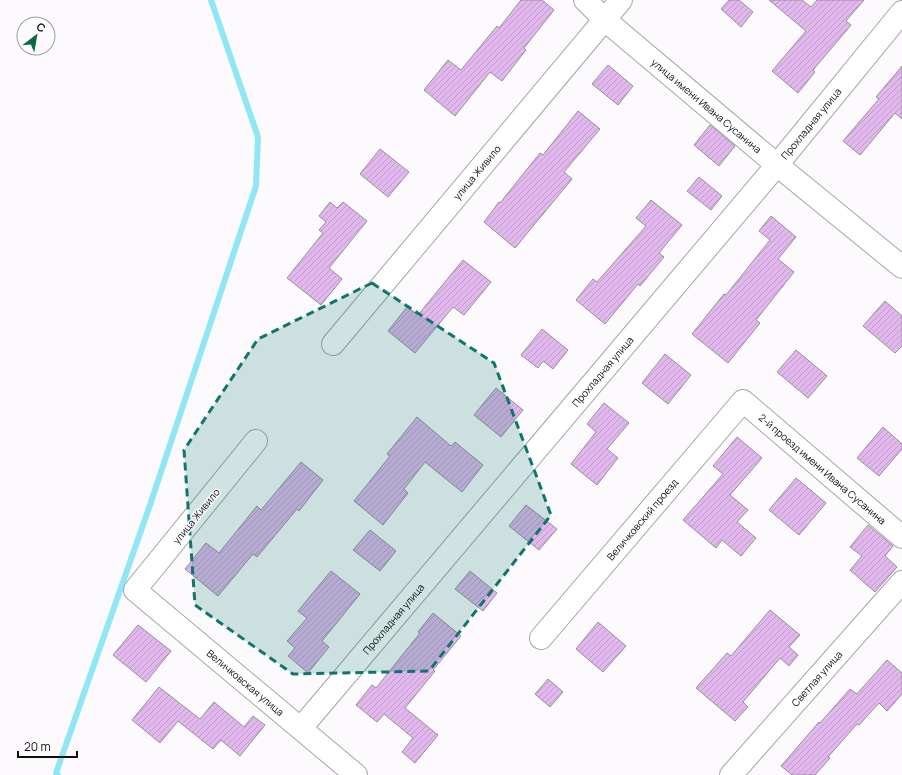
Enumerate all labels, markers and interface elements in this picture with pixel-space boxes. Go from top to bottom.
north arrow [16,16,56,56]
text: С [34,18,49,36]
street label: улица имени Ивана Сусанина [648,55,765,156]
street label: Прохладная улица [778,85,844,162]
street label: улица Живило [450,142,504,203]
street label: Прохладная улица [569,333,636,410]
street label: 2-й проезд имени Ивана Сусанина [756,410,889,528]
street label: Величковский проезд [603,475,681,563]
street label: улица Живило [169,485,223,547]
street label: Прохладная улица [359,581,427,657]
street label: Величковская улица [204,646,287,719]
street label: Светлая улица [788,647,845,709]
scale bar [18,733,77,759]
text: 20 m [24,738,51,755]

